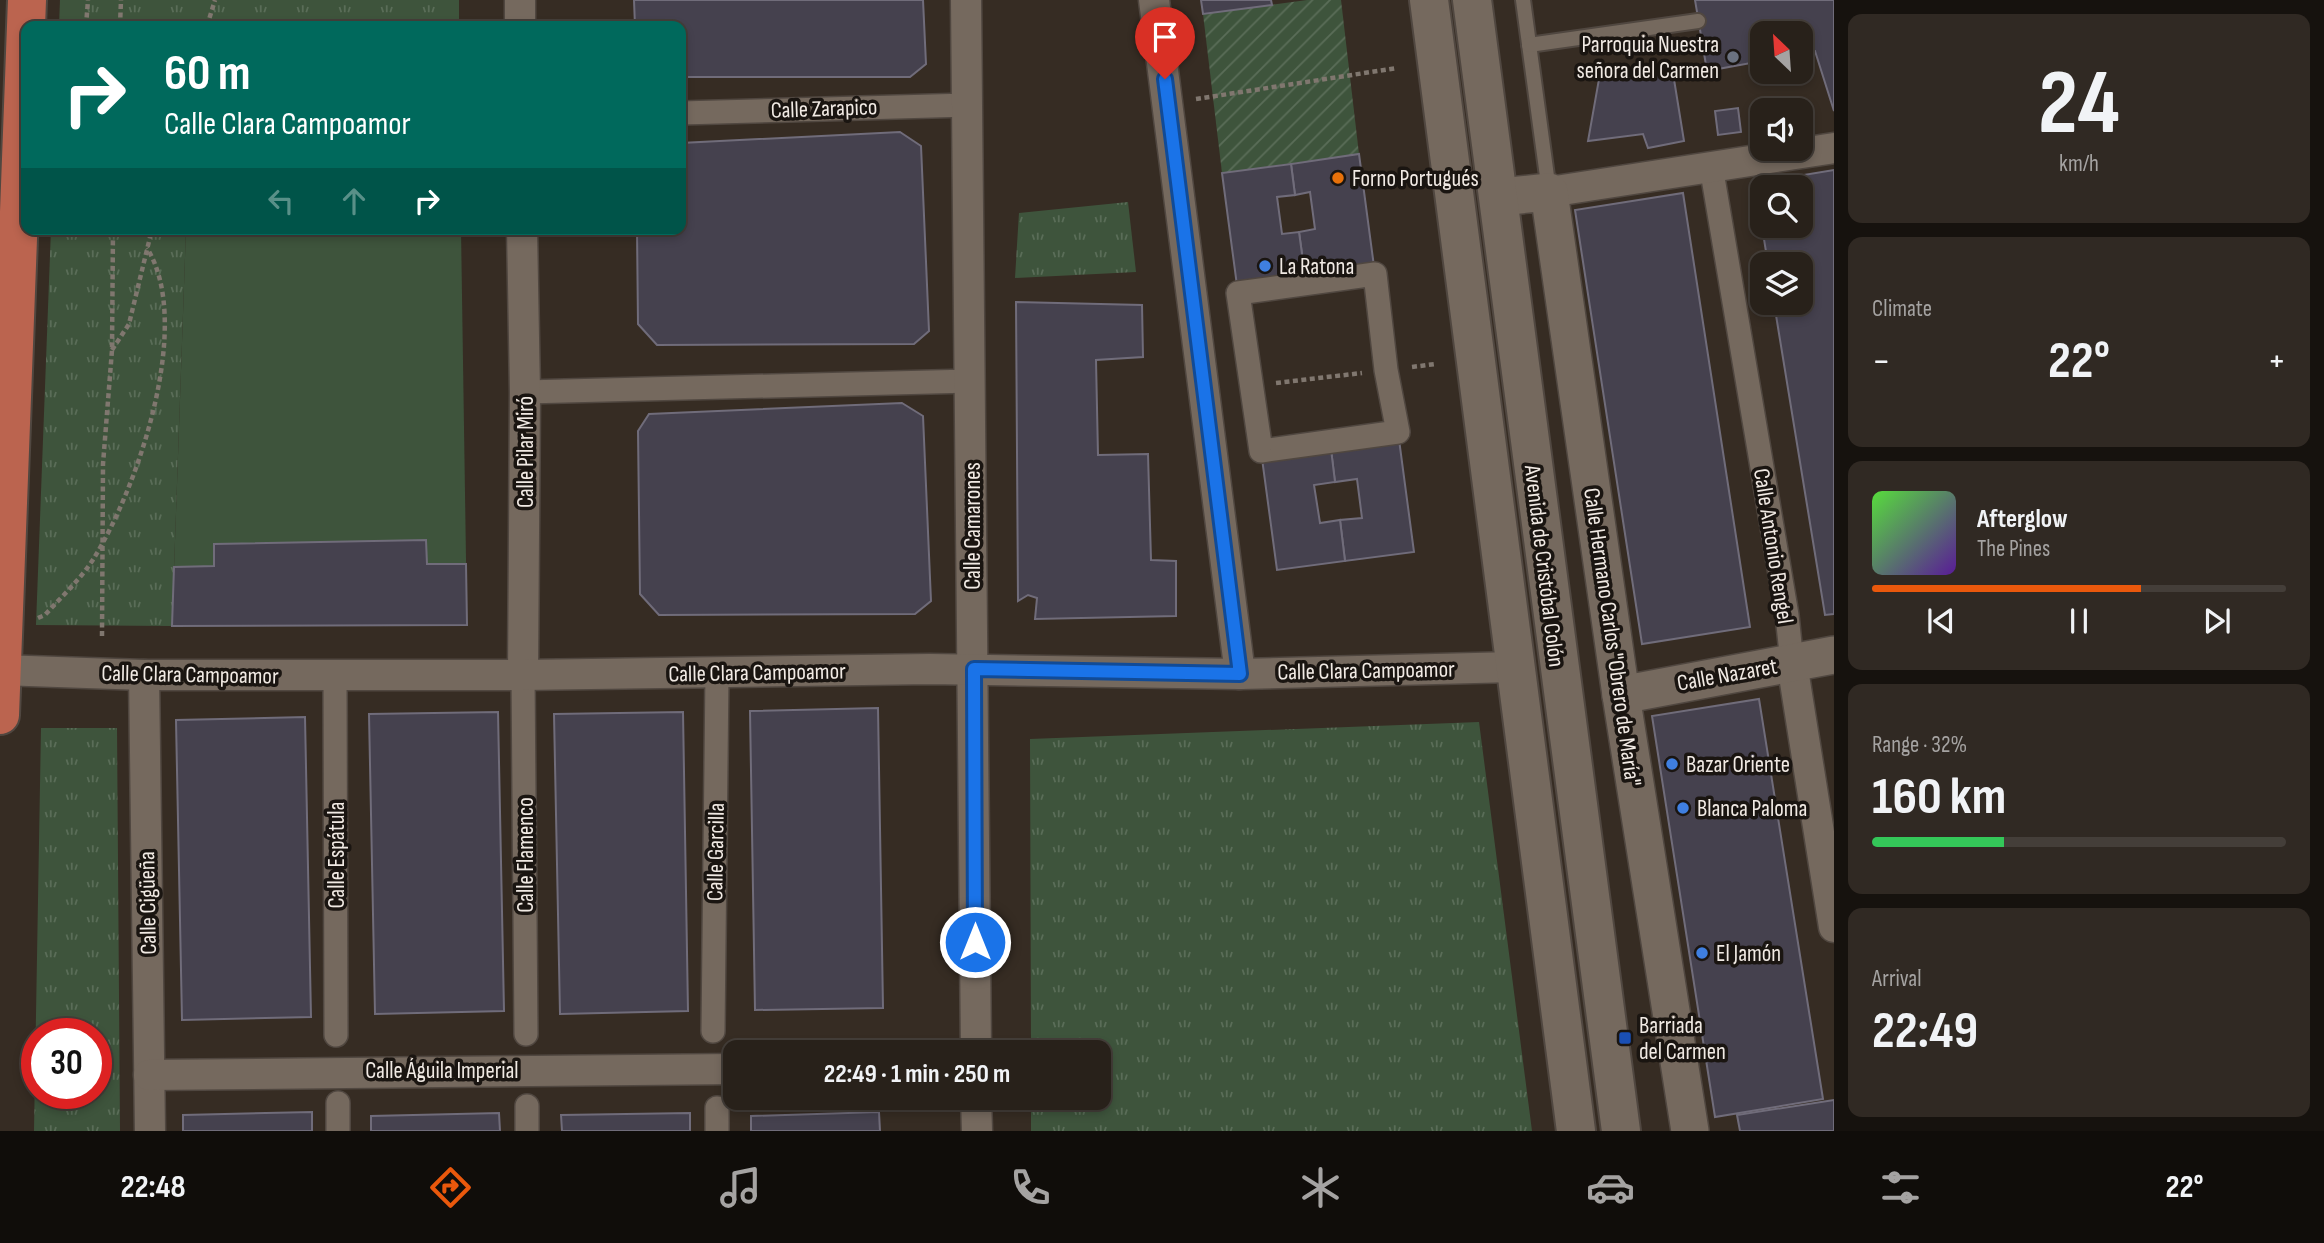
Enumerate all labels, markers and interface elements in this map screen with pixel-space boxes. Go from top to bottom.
pin [1135,7,1195,79]
icon: arrive [1146,18,1184,56]
north arrow [1750,21,1813,84]
map controls [1750,21,1813,315]
place label: Parroquia Nuestra señora del Carmen [1577,31,1719,85]
text: 60 m [164,45,251,104]
icon: right [49,49,140,140]
marker: Parroquia Nuestra señora del Carmen [1725,49,1741,65]
text: 24 [2038,50,2120,159]
street label: Calle Zarapico [770,93,878,125]
button: sound [1750,98,1813,161]
text: Calle Clara Campoamor [164,105,411,144]
text: km/h [2059,150,2099,178]
place label: Forno Portugués [1352,165,1479,193]
marker: Forno Portugués [1330,170,1346,186]
button: search [1750,175,1813,238]
icon: left [262,182,300,220]
icon: ahead [335,182,373,220]
icon: right [408,182,446,220]
button: layers [1750,252,1813,315]
place label: La Ratona [1279,253,1354,281]
marker: La Ratona [1257,258,1273,274]
text: Climate [1872,295,1932,323]
text: 22° [2048,330,2110,393]
text: − [1872,339,1891,384]
text: + [2267,339,2286,384]
street label: Calle Pilar Miró [512,396,540,508]
street label: Calle Camarones [959,462,987,590]
street label: Avenida de Cristóbal Colón [1518,463,1570,669]
street label: Calle Antonio Rengel [1747,466,1799,626]
street label: Calle Hermano Carlos "Obrero de María" [1577,486,1647,788]
text: Afterglow [1977,504,2068,535]
text: The Pines [1977,535,2050,563]
icon: previous [1922,602,1960,640]
icon: pause [2060,602,2098,640]
icon: next [2198,602,2236,640]
street label: Calle Nazaret [1675,652,1779,698]
street label: Calle Clara Campoamor [1277,655,1455,687]
street label: Calle Clara Campoamor [668,657,846,689]
street label: Calle Clara Campoamor [101,659,279,691]
text: Range · 32% [1872,731,1967,759]
place label: Bazar Oriente [1686,751,1790,779]
marker: Bazar Oriente [1664,756,1680,772]
text: 160 km [1872,766,2006,829]
place label: Blanca Paloma [1697,795,1807,823]
street label: Calle Flamenco [512,797,540,913]
marker: Blanca Paloma [1675,800,1691,816]
street label: Calle Espátula [323,802,351,908]
street label: Calle Garcilla [701,803,731,901]
street label: Calle Cigüeña [133,851,163,955]
position arrow [938,905,1012,979]
place label: El Jamón [1716,940,1781,968]
marker: El Jamón [1694,945,1710,961]
text: Arrival [1872,965,1921,993]
text: 22:49 [1872,1000,1978,1063]
place label: Barriada del Carmen [1639,1012,1726,1066]
speed limit sign: 30 [21,1018,112,1109]
marker: Barriada del Carmen [1617,1030,1633,1046]
street label: Calle Águila Imperial [365,1057,519,1085]
text: 22:49 · 1 min · 250 m [824,1059,1010,1090]
icon: directions [426,1163,475,1212]
icon: music [716,1163,765,1212]
icon: phone [1006,1163,1055,1212]
icon: climate [1296,1163,1345,1212]
icon: car [1586,1163,1635,1212]
icon: filters [1876,1163,1925,1212]
text: 22:48 [120,1168,186,1207]
text: 22° [2165,1168,2204,1207]

